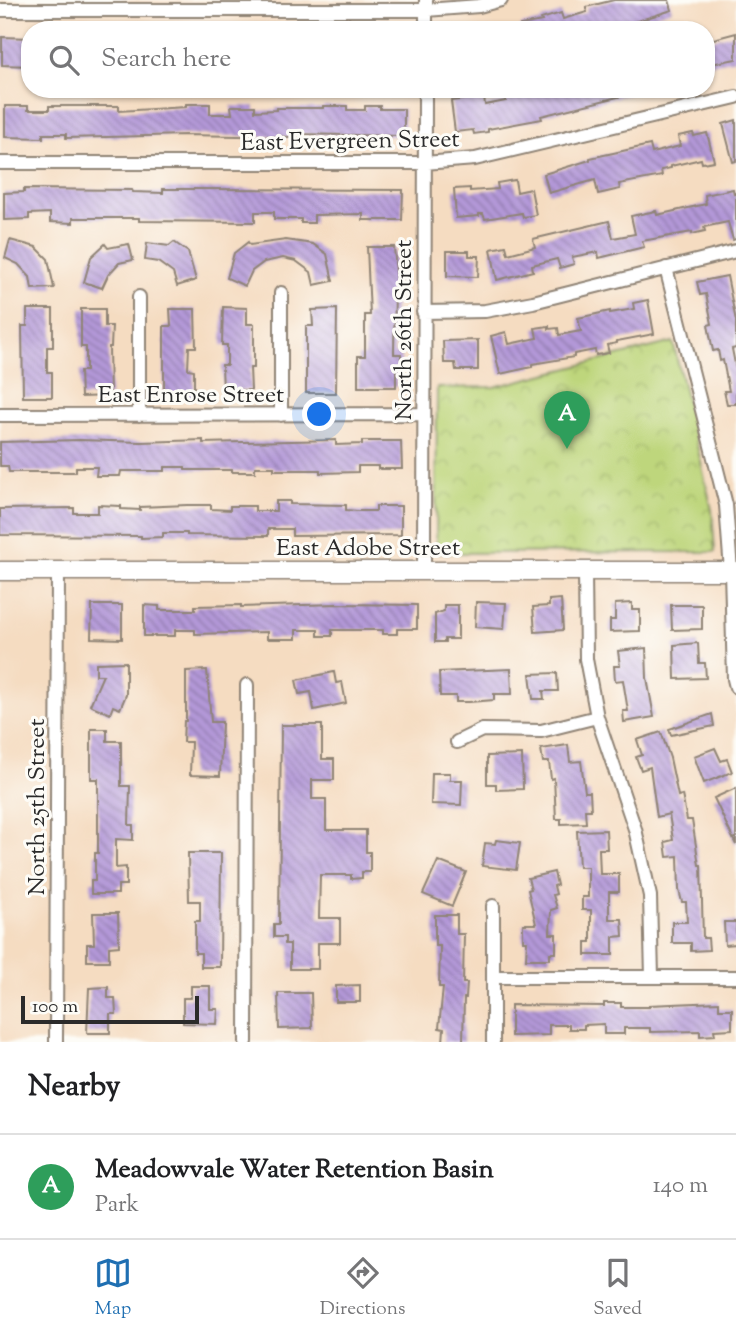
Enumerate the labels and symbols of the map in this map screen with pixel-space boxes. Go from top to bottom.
street label: East Evergreen Street [240,123,460,161]
street label: North 26th Street [388,240,422,420]
street label: East Enrose Street [98,379,284,413]
pin: A [544,391,590,449]
your location [302,397,336,431]
street label: East Adobe Street [276,532,460,566]
street label: North 25th Street [21,718,55,896]
scale bar [21,993,200,1025]

